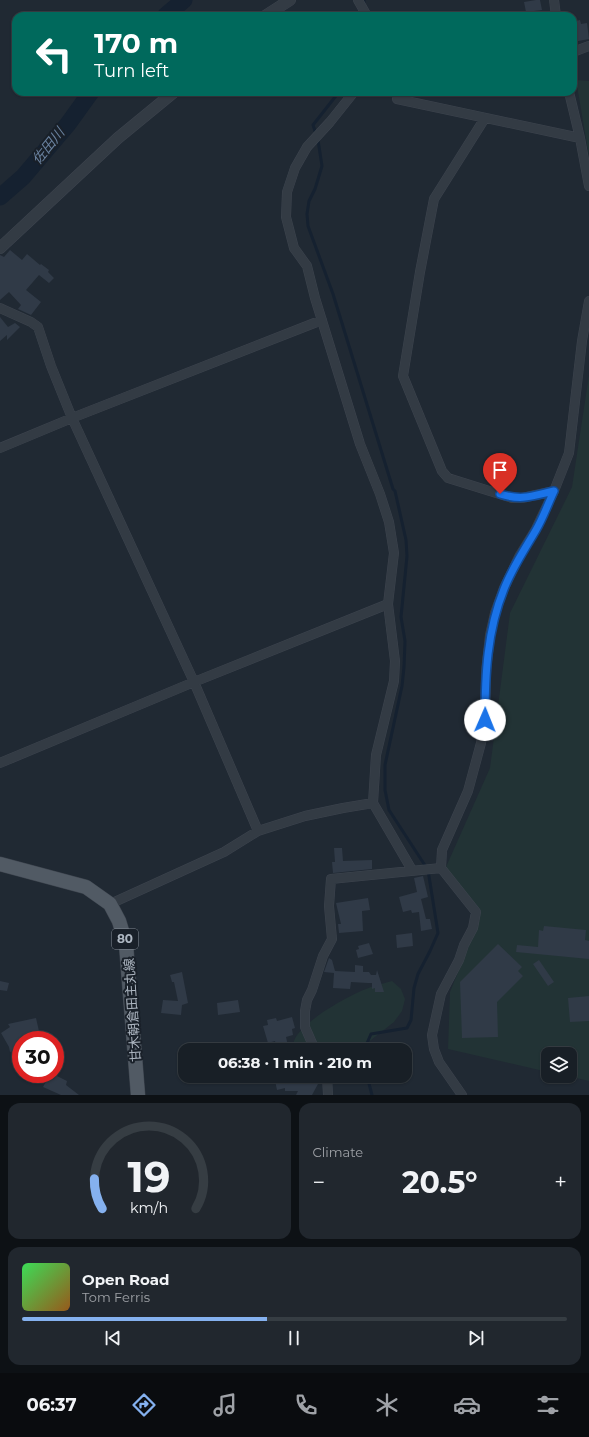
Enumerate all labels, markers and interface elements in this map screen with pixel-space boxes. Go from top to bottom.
text: 170 m [94,26,178,60]
icon: left [28,28,80,80]
text: Turn left [94,60,169,82]
water label: 佐田川 [28,122,69,168]
pin [483,453,517,494]
icon: arrive [489,459,511,481]
position arrow [464,699,506,741]
road number: 80 [112,929,138,949]
street label: 甘木朝倉田主丸線 [120,958,144,1062]
speed limit sign: 30 [12,1031,64,1083]
map controls [541,1047,577,1083]
button: layers [541,1047,577,1083]
text: 06:38 · 1 min · 210 m [218,1053,372,1072]
text: Climate [313,1144,363,1160]
text: 19 [128,1152,171,1202]
text: 20.5° [402,1164,478,1201]
text: − [313,1169,325,1196]
text: + [554,1169,567,1196]
text: km/h [130,1199,168,1217]
text: Open Road [82,1270,170,1289]
text: Tom Ferris [82,1289,150,1305]
icon: previous [102,1327,124,1349]
icon: pause [283,1327,305,1349]
icon: next [465,1327,487,1349]
icon: directions [130,1391,158,1419]
icon: music [211,1391,239,1419]
icon: phone [292,1391,320,1419]
icon: climate [373,1391,401,1419]
icon: car [453,1391,481,1419]
icon: filters [534,1391,562,1419]
text: 06:37 [26,1394,77,1416]

